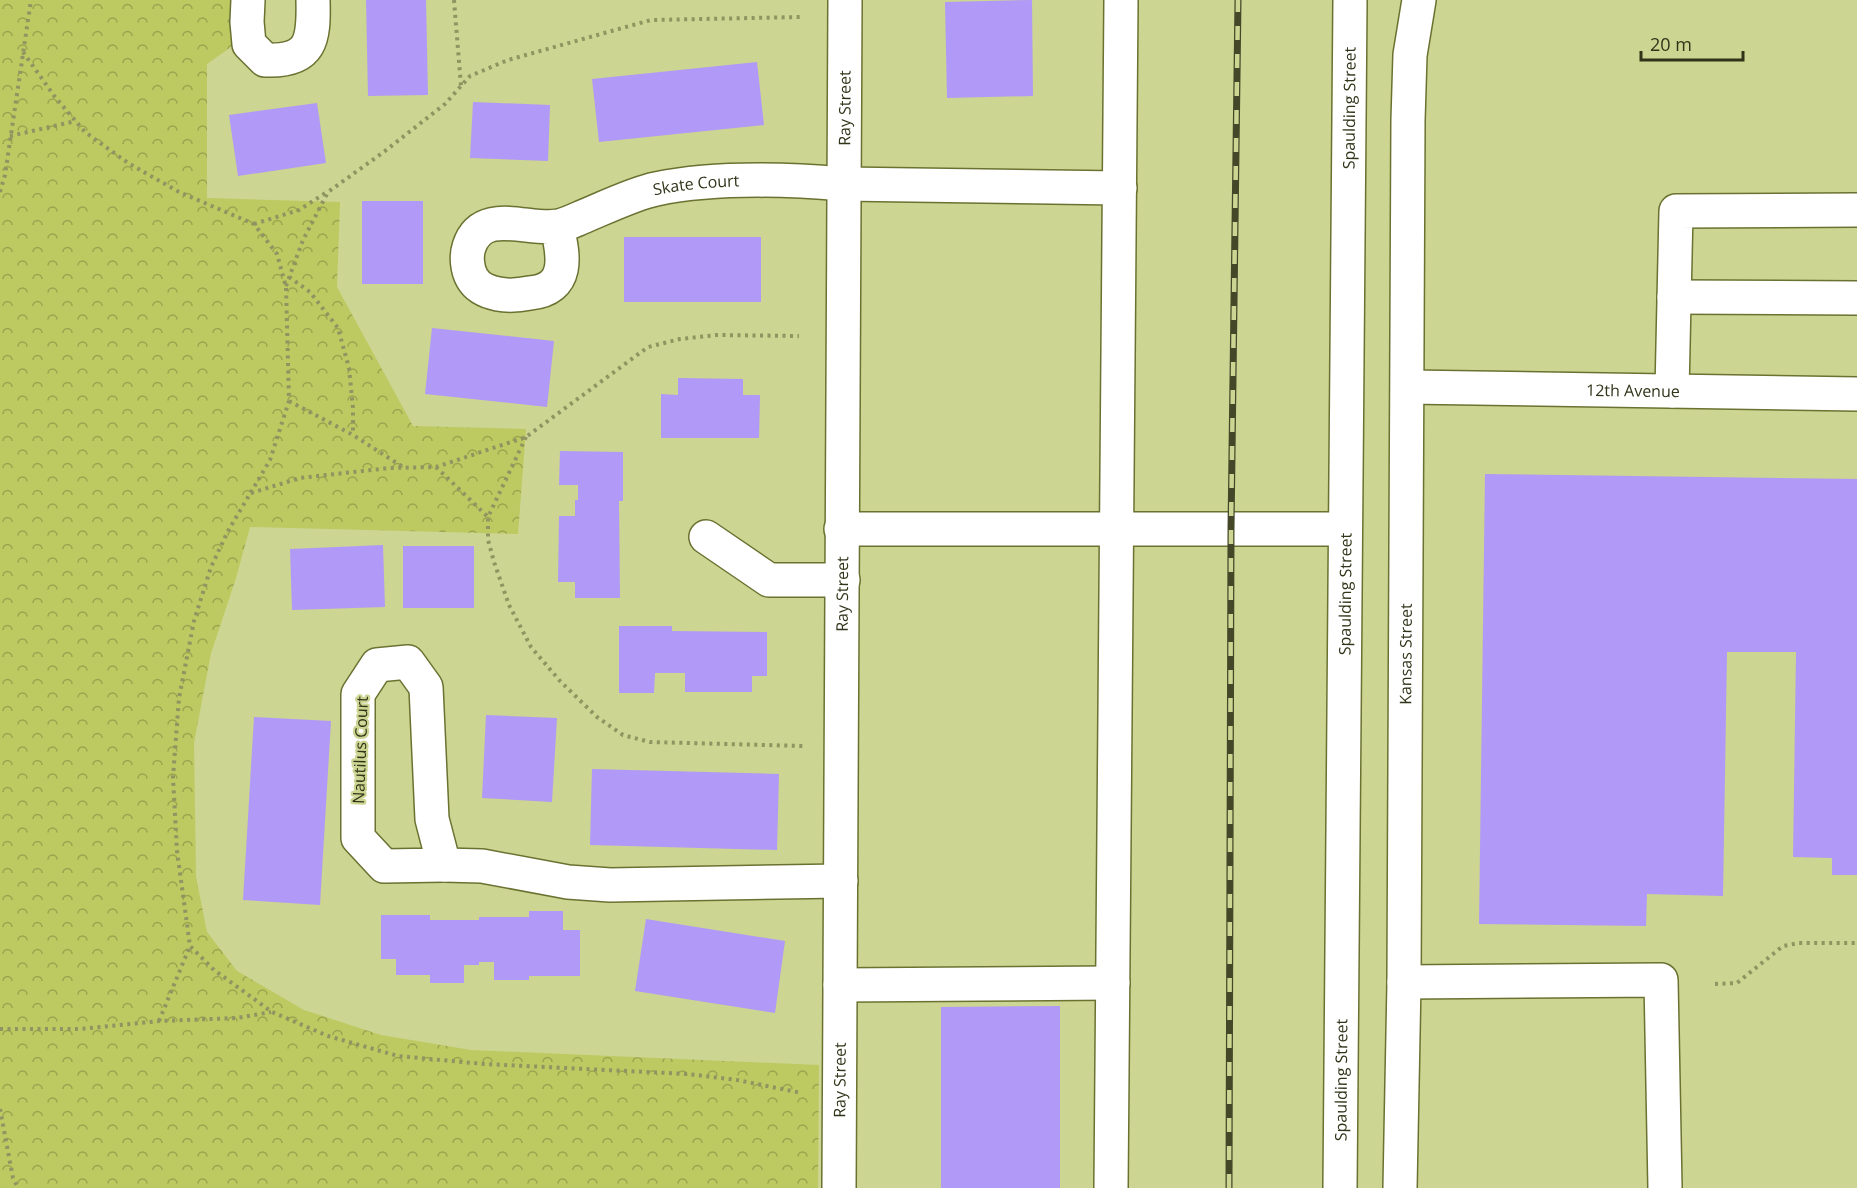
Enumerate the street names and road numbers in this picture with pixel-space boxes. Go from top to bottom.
street label: Spaulding Street [1338,46,1361,169]
street label: Ray Street [833,70,856,146]
street label: Skate Court [651,169,740,200]
street label: 12th Avenue [1586,379,1680,402]
street label: Spaulding Street [1333,532,1357,655]
street label: Ray Street [831,556,853,632]
street label: Kansas Street [1394,603,1417,705]
street label: Nautilus Court [347,695,373,804]
street label: Spaulding Street [1329,1018,1352,1141]
street label: Ray Street [828,1042,851,1118]

